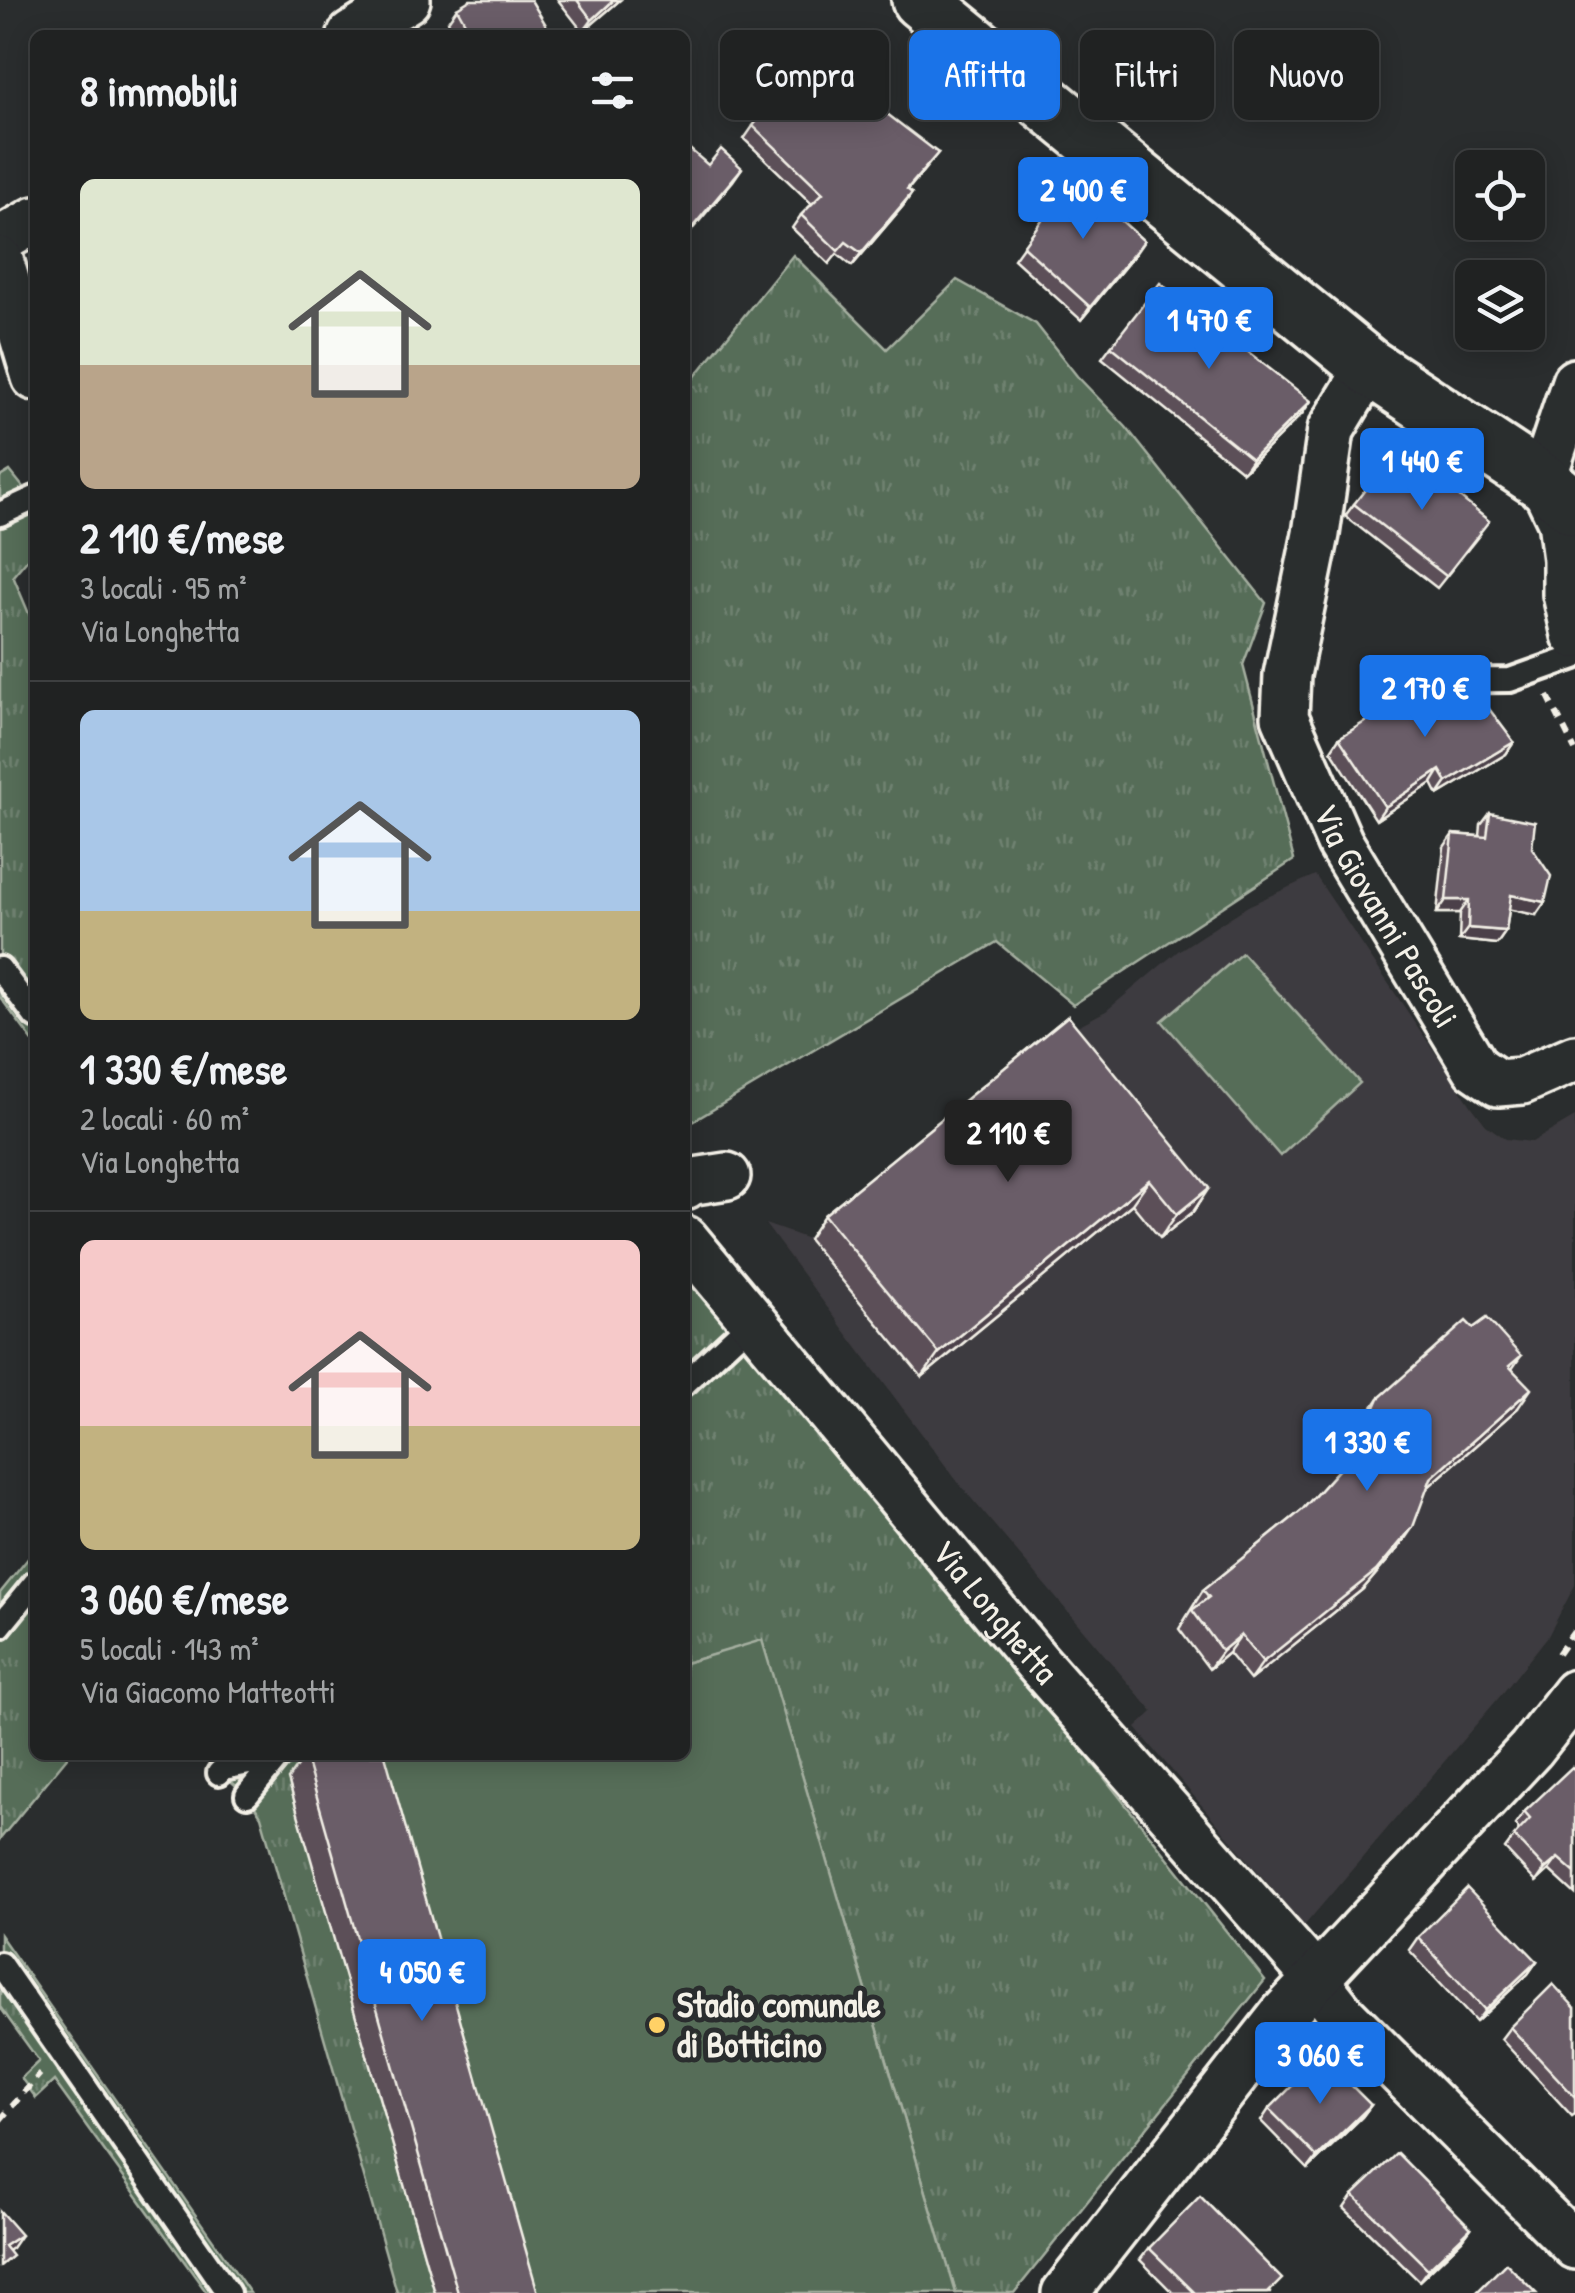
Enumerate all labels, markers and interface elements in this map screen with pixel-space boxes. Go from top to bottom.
chip: Compra [720,30,889,120]
chip: Affitta [909,30,1060,120]
chip: Filtri [1080,30,1214,120]
chip: Nuovo [1234,30,1379,120]
text: 8 immobili [80,62,239,119]
icon: filters [585,63,640,118]
map controls [1455,150,1545,350]
button: locate [1455,150,1545,240]
pin: 2 400 € [991,157,1175,242]
text: 2 400 € [1040,168,1126,211]
icon: home [270,244,450,424]
button: layers [1455,260,1545,350]
pin: 1 470 € [1117,287,1301,372]
text: 1 470 € [1167,298,1251,341]
pin: 1 440 € [1330,428,1514,513]
text: 1 440 € [1382,439,1462,482]
text: 2 110 €/mese [80,509,284,566]
text: 3 locali · 95 m² [80,566,247,609]
text: Via Longhetta [80,609,239,652]
pin: 2 170 € [1333,655,1517,740]
text: 2 170 € [1382,666,1468,709]
icon: home [270,775,450,955]
street label: Via Giovanni Pascoli [1303,796,1470,1036]
text: 1 330 €/mese [80,1040,287,1097]
text: 2 locali · 60 m² [80,1097,249,1140]
pin: 2 110 € [916,1100,1100,1185]
text: 2 110 € [967,1111,1049,1154]
text: Via Longhetta [80,1140,239,1183]
icon: home [270,1305,450,1485]
pin: 1 330 € [1275,1409,1459,1494]
text: 1 330 € [1325,1420,1409,1463]
street label: Via Longhetta [922,1530,1070,1694]
text: 3 060 €/mese [80,1570,289,1627]
text: 5 locali · 143 m² [80,1627,259,1670]
text: Via Giacomo Matteotti [80,1670,336,1713]
pin: 4 050 € [330,1939,514,2024]
text: 4 050 € [380,1950,464,1993]
place label: Stadio comunale di Botticino [677,1981,881,2068]
marker: Stadio comunale di Botticino [646,2014,668,2036]
pin: 3 060 € [1228,2022,1412,2107]
text: 3 060 € [1277,2033,1363,2076]

